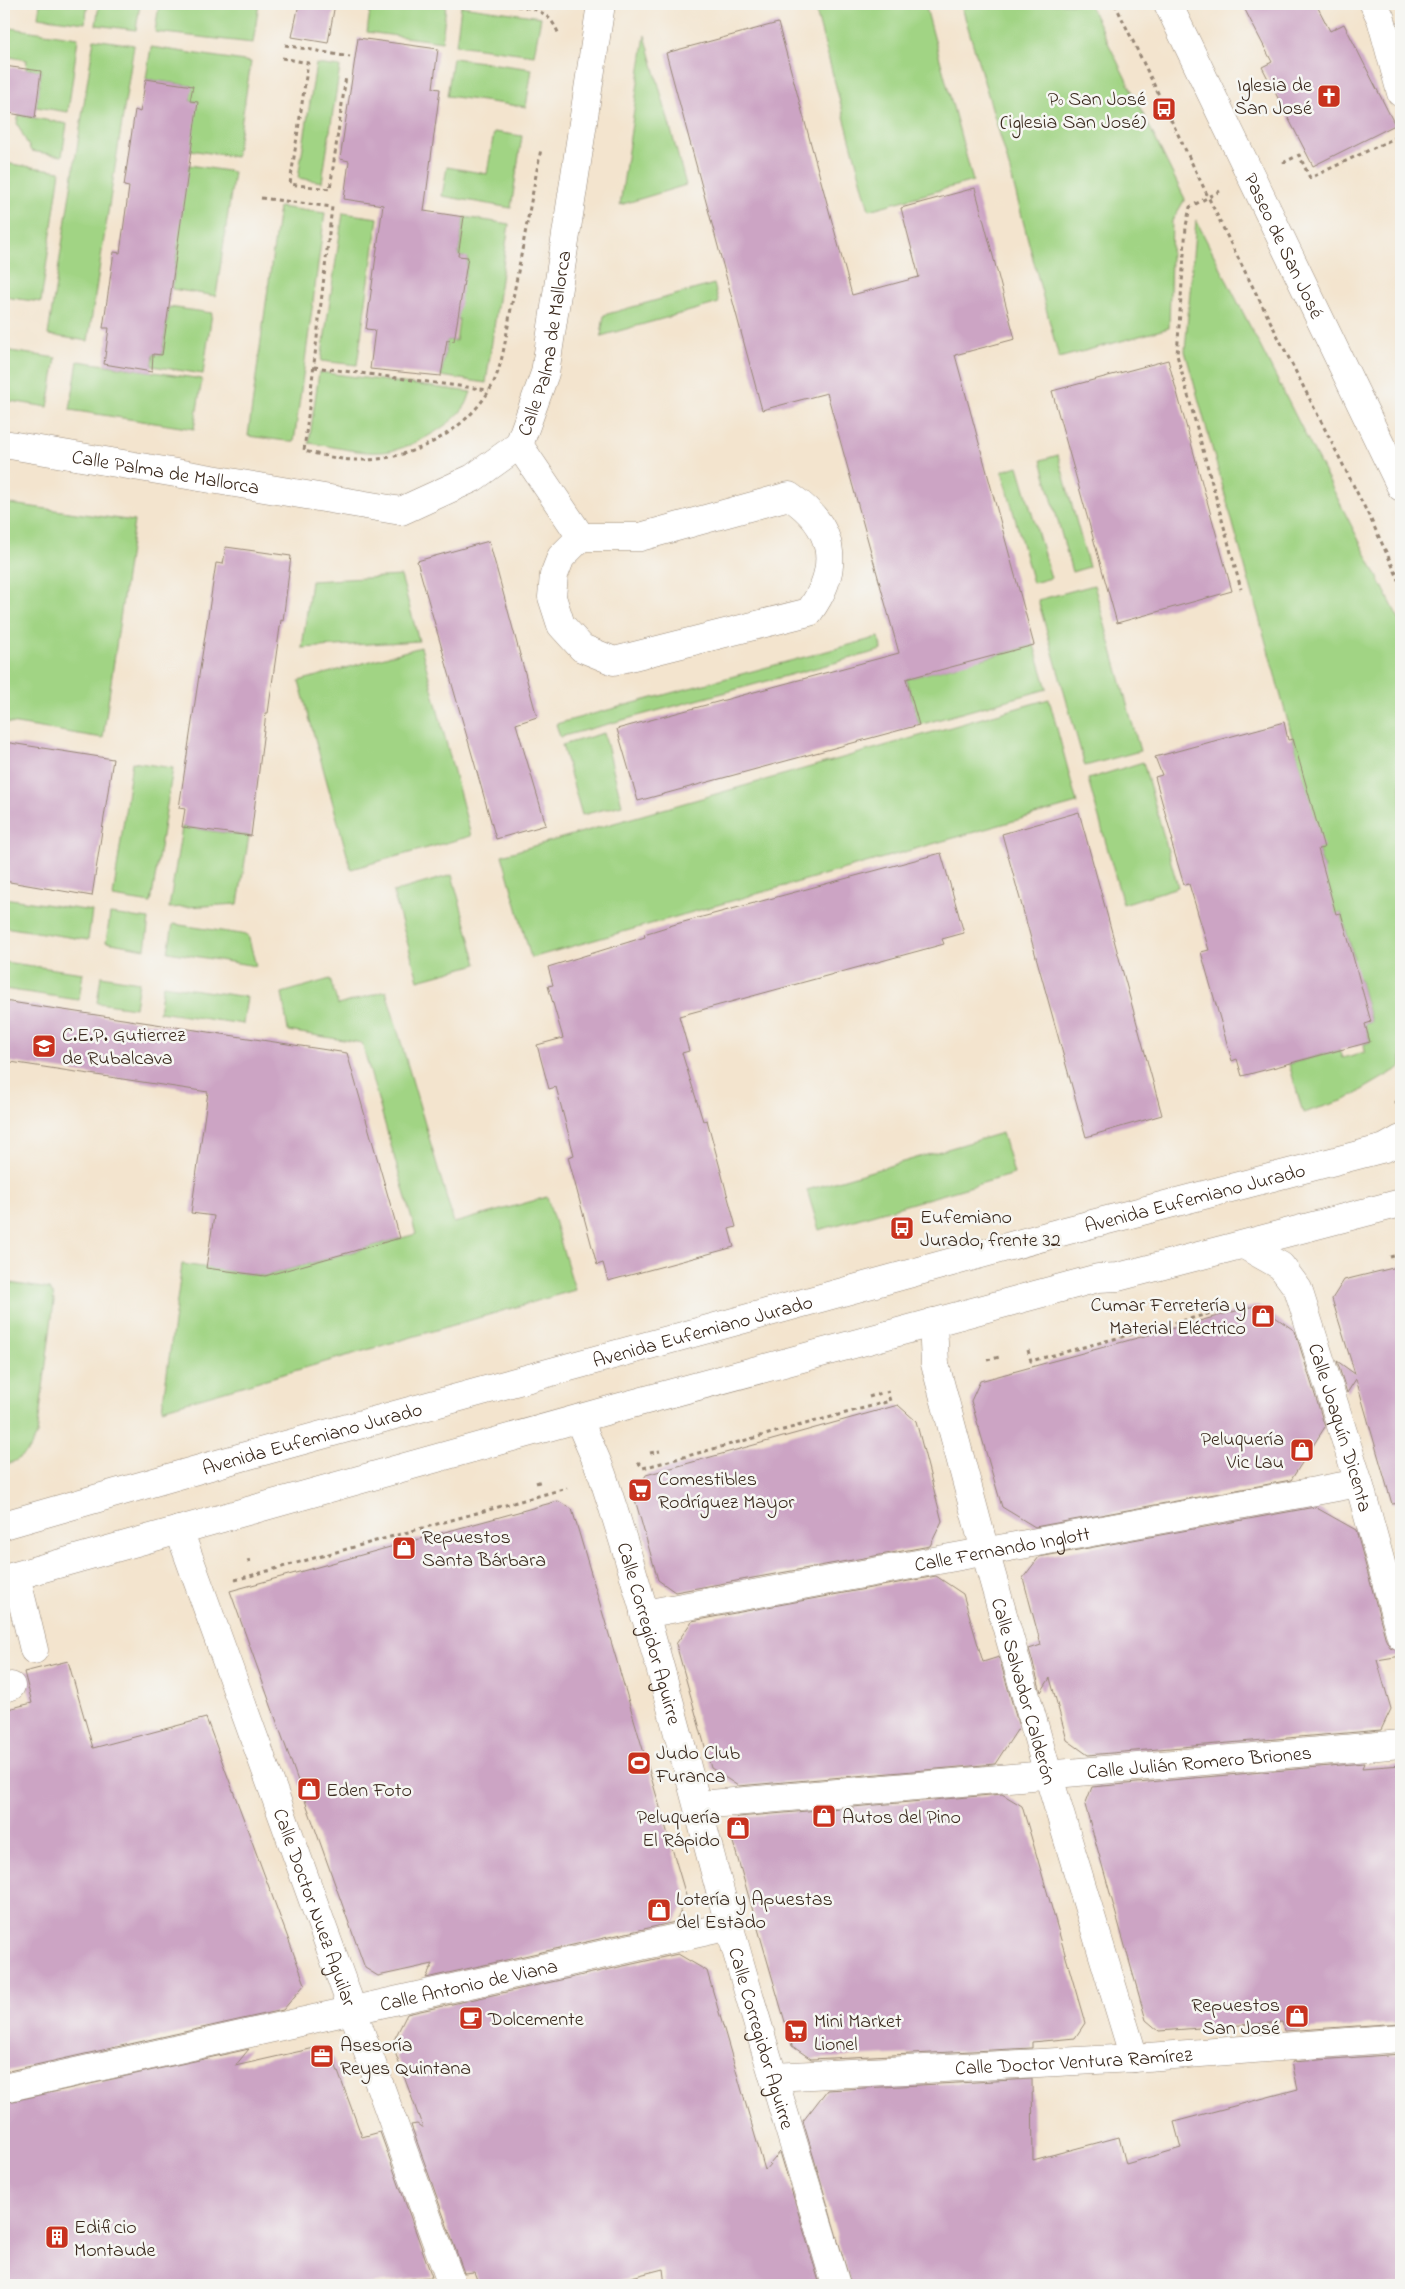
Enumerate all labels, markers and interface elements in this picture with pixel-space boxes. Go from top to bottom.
place label: Iglesia de San José [1234,72,1312,124]
church icon: Iglesia de San José [1316,83,1342,109]
place label: Pº San José (iglesia San José) [1000,86,1146,139]
bus stop icon: Pº San José (iglesia San José) [1151,96,1177,122]
street label: Paseo de San José [1235,169,1330,324]
street label: Calle Palma de Mallorca [511,249,580,441]
street label: Calle Palma de Mallorca [69,444,261,504]
place label: C.E.P. Gutierrez de Rubalcava [62,1022,186,1074]
school or university icon: C.E.P. Gutierrez de Rubalcava [31,1033,57,1059]
street label: Avenida Eufemiano Jurado [1082,1157,1309,1242]
place label: Eufemiano Jurado, frente 32 [920,1204,1061,1256]
bus stop icon: Eufemiano Jurado, frente 32 [889,1215,915,1241]
street label: Avenida Eufemiano Jurado [590,1289,816,1377]
place label: Cumar Ferretería y Material Eléctrico [1090,1292,1246,1344]
shop icon: Cumar Ferretería y Material Eléctrico [1250,1303,1276,1329]
street label: Calle Joaquín Dicenta [1299,1340,1378,1516]
street label: Avenida Eufemiano Jurado [199,1396,426,1485]
place label: Peluquería Vic Lau [1201,1426,1284,1478]
shop icon: Peluquería Vic Lau [1289,1437,1315,1463]
place label: Comestibles Rodríguez Mayor [658,1466,795,1519]
supermarket icon: Comestibles Rodríguez Mayor [627,1477,653,1503]
street label: Calle Fernando Inglott [912,1521,1093,1581]
place label: Repuestos Santa Bárbara [422,1524,546,1576]
shop icon: Repuestos Santa Bárbara [391,1535,417,1561]
street label: Calle Corregidor Aguirre [608,1539,687,1728]
street label: Calle Salvador Calderón [982,1595,1062,1789]
place label: Judo Club Furanca [655,1740,740,1792]
street label: Calle Julián Romero Briones [1086,1740,1313,1788]
sports icon: Judo Club Furanca [626,1750,652,1776]
shop icon: Eden Foto [296,1776,322,1802]
place label: Eden Foto [326,1777,412,1806]
shop icon: Autos del Pino [811,1803,837,1829]
place label: Peluquería El Rápido [637,1804,720,1856]
place label: Autos del Pino [842,1804,961,1833]
street label: Calle Doctor Nuez Aguilar [264,1805,362,2012]
shop icon: Peluquería El Rápido [725,1815,751,1841]
place label: Lotería y Apuestas del Estado [676,1886,833,1938]
shop icon: Lotería y Apuestas del Estado [646,1897,672,1923]
street label: Calle Corregidor Aguirre [719,1944,800,2133]
street label: Calle Antonio de Viana [377,1953,561,2021]
place label: Repuestos San José [1191,1992,1280,2044]
shop icon: Repuestos San José [1284,2003,1310,2029]
cafe icon: Dolcemente [458,2005,484,2031]
place label: Dolcemente [487,2006,584,2035]
place label: Mini Market Lionel [814,2008,902,2060]
supermarket icon: Mini Market Lionel [783,2018,809,2044]
place label: Asesoría Reyes Quintana [340,2032,471,2084]
street label: Calle Doctor Ventura Ramírez [954,2042,1194,2084]
office icon: Asesoría Reyes Quintana [309,2043,335,2069]
place label: Edificio Montaude [74,2214,156,2266]
building icon: Edificio Montaude [44,2224,70,2250]

